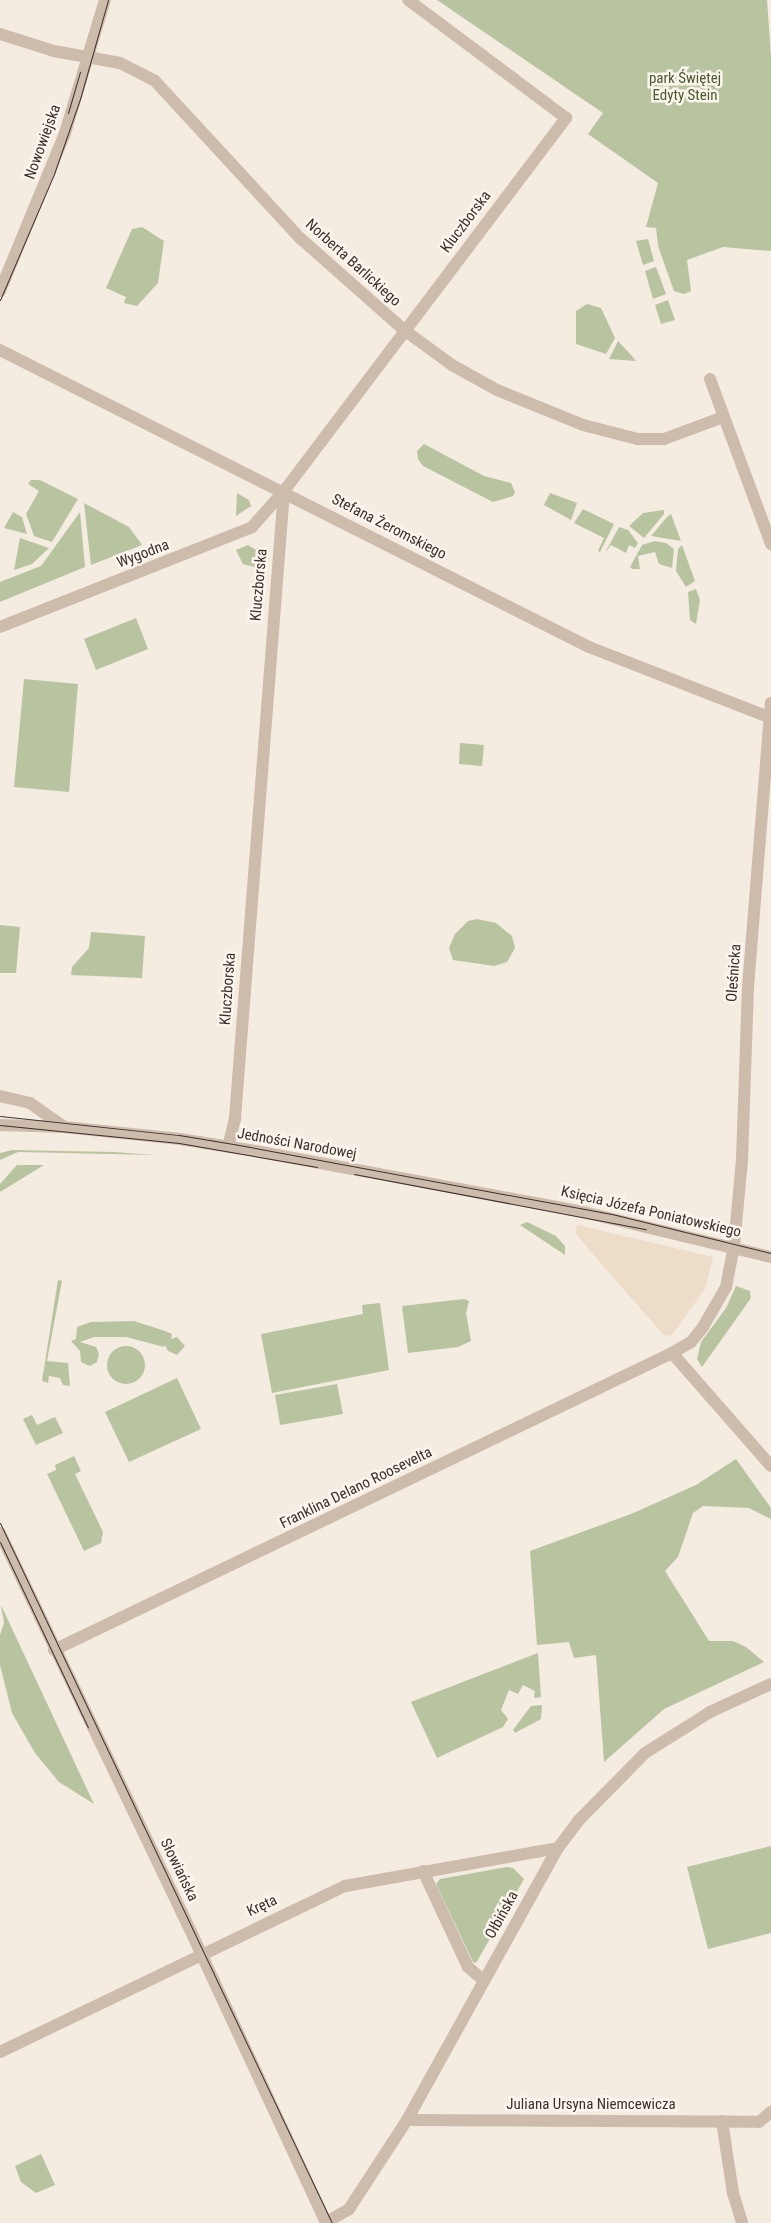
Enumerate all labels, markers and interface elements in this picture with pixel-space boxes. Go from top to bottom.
park label: park Świętej Edyty Stein [649,69,721,104]
street label: Nowowiejska [21,102,65,182]
street label: Kluczborska [437,188,495,256]
street label: Norberta Barlickiego [302,216,404,310]
street label: Stefana Żeromskiego [329,490,449,564]
street label: Wygodna [114,536,172,572]
street label: Kluczborska [247,548,271,622]
street label: Oleśnicka [723,943,745,1003]
street label: Kluczborska [216,952,240,1026]
street label: Jedności Narodowej [236,1125,358,1163]
street label: Księcia Józefa Poniatowskiego [559,1183,743,1241]
street label: Franklina Delano Roosevelta [277,1443,435,1533]
street label: Słowiańska [156,1836,202,1904]
street label: Ołbińska [482,1888,522,1942]
street label: Kręta [244,1891,280,1921]
street label: Juliana Ursyna Niemcewicza [506,2096,676,2114]

